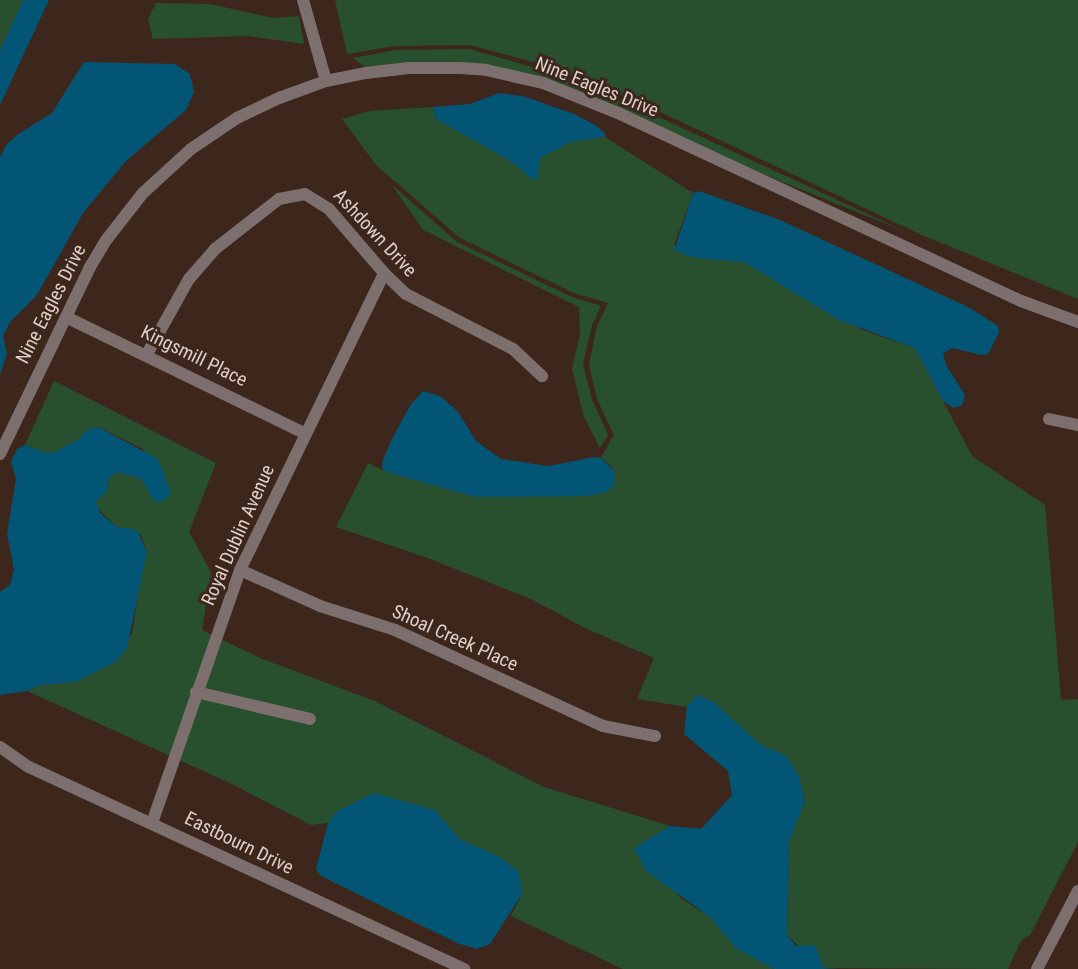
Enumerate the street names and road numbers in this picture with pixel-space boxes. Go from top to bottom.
street label: Nine Eagles Drive [532,52,662,122]
street label: Ashdown Drive [329,184,421,282]
street label: Nine Eagles Drive [11,241,91,367]
street label: Kingsmill Place [137,320,251,392]
street label: Royal Dublin Avenue [197,461,279,609]
street label: Shoal Creek Place [389,600,521,676]
street label: Eastbourn Drive [181,807,297,879]

